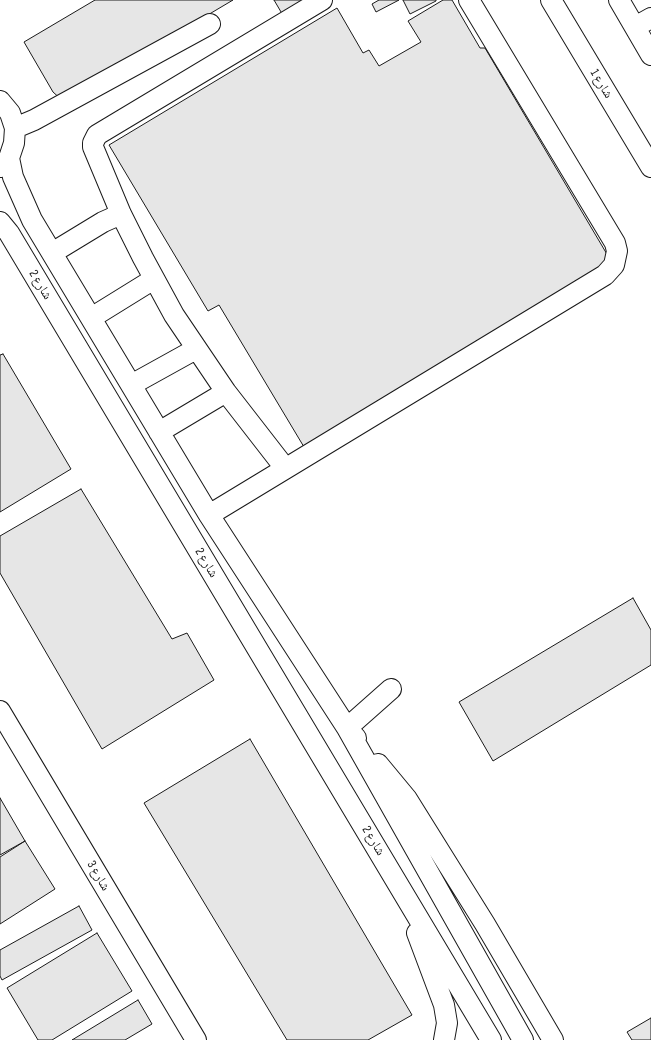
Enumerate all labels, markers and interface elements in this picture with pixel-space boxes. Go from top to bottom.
street label: شارع 1 [586,67,616,101]
street label: شارع 2 [25,267,55,303]
street label: شارع 2 [191,545,221,581]
street label: شارع 2 [358,823,388,859]
street label: شارع 3 [83,858,113,894]

